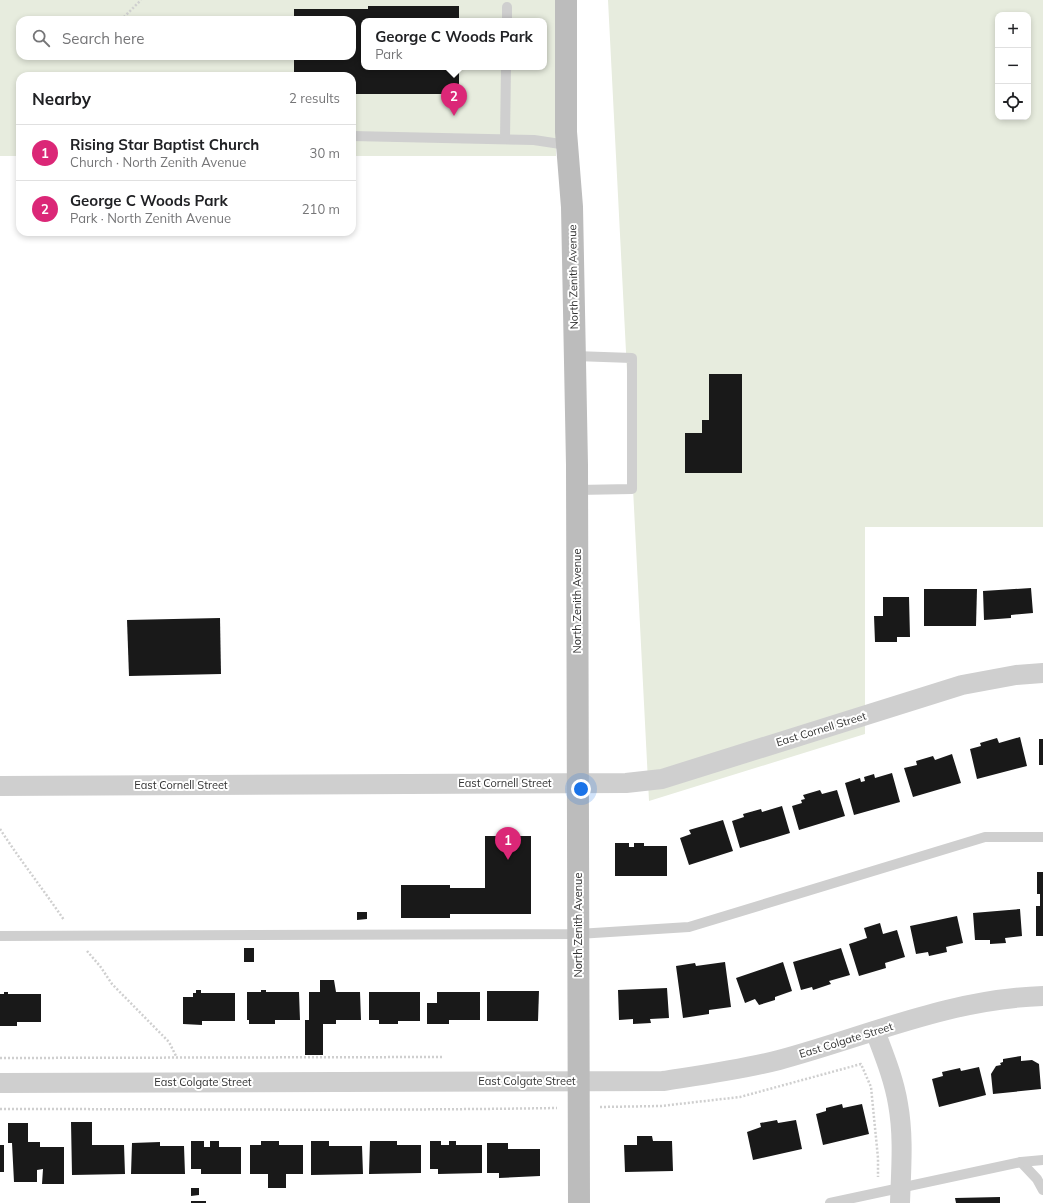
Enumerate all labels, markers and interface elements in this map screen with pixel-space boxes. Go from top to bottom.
map controls [995,12,1031,120]
button: + [995,12,1031,48]
search box [16,16,356,60]
popup [361,18,547,70]
icon: search [30,27,52,49]
text: George C Woods Park [375,27,533,46]
text: Search here [62,29,144,48]
text: Park [375,46,403,62]
button: − [995,48,1031,84]
pin: 2 [441,83,467,116]
button: locate [995,84,1031,120]
text: Nearby [32,88,91,109]
text: 2 results [289,90,340,106]
text: Rising Star Baptist Church [70,135,259,154]
text: 1 [41,145,49,161]
text: 30 m [310,145,340,161]
text: Church · North Zenith Avenue [70,154,246,170]
text: George C Woods Park [70,191,228,210]
text: 2 [41,201,49,217]
text: 210 m [302,201,340,217]
text: Park · North Zenith Avenue [70,210,231,226]
street label: North Zenith Avenue [565,224,581,330]
street label: North Zenith Avenue [570,549,584,653]
street label: East Cornell Street [774,709,868,749]
street label: East Cornell Street [458,776,552,790]
street label: East Cornell Street [134,778,228,792]
your location [571,779,591,799]
pin: 1 [495,827,521,860]
street label: North Zenith Avenue [571,873,585,977]
street label: East Colgate Street [797,1019,895,1061]
street label: East Colgate Street [478,1074,576,1088]
street label: East Colgate Street [154,1075,252,1089]

